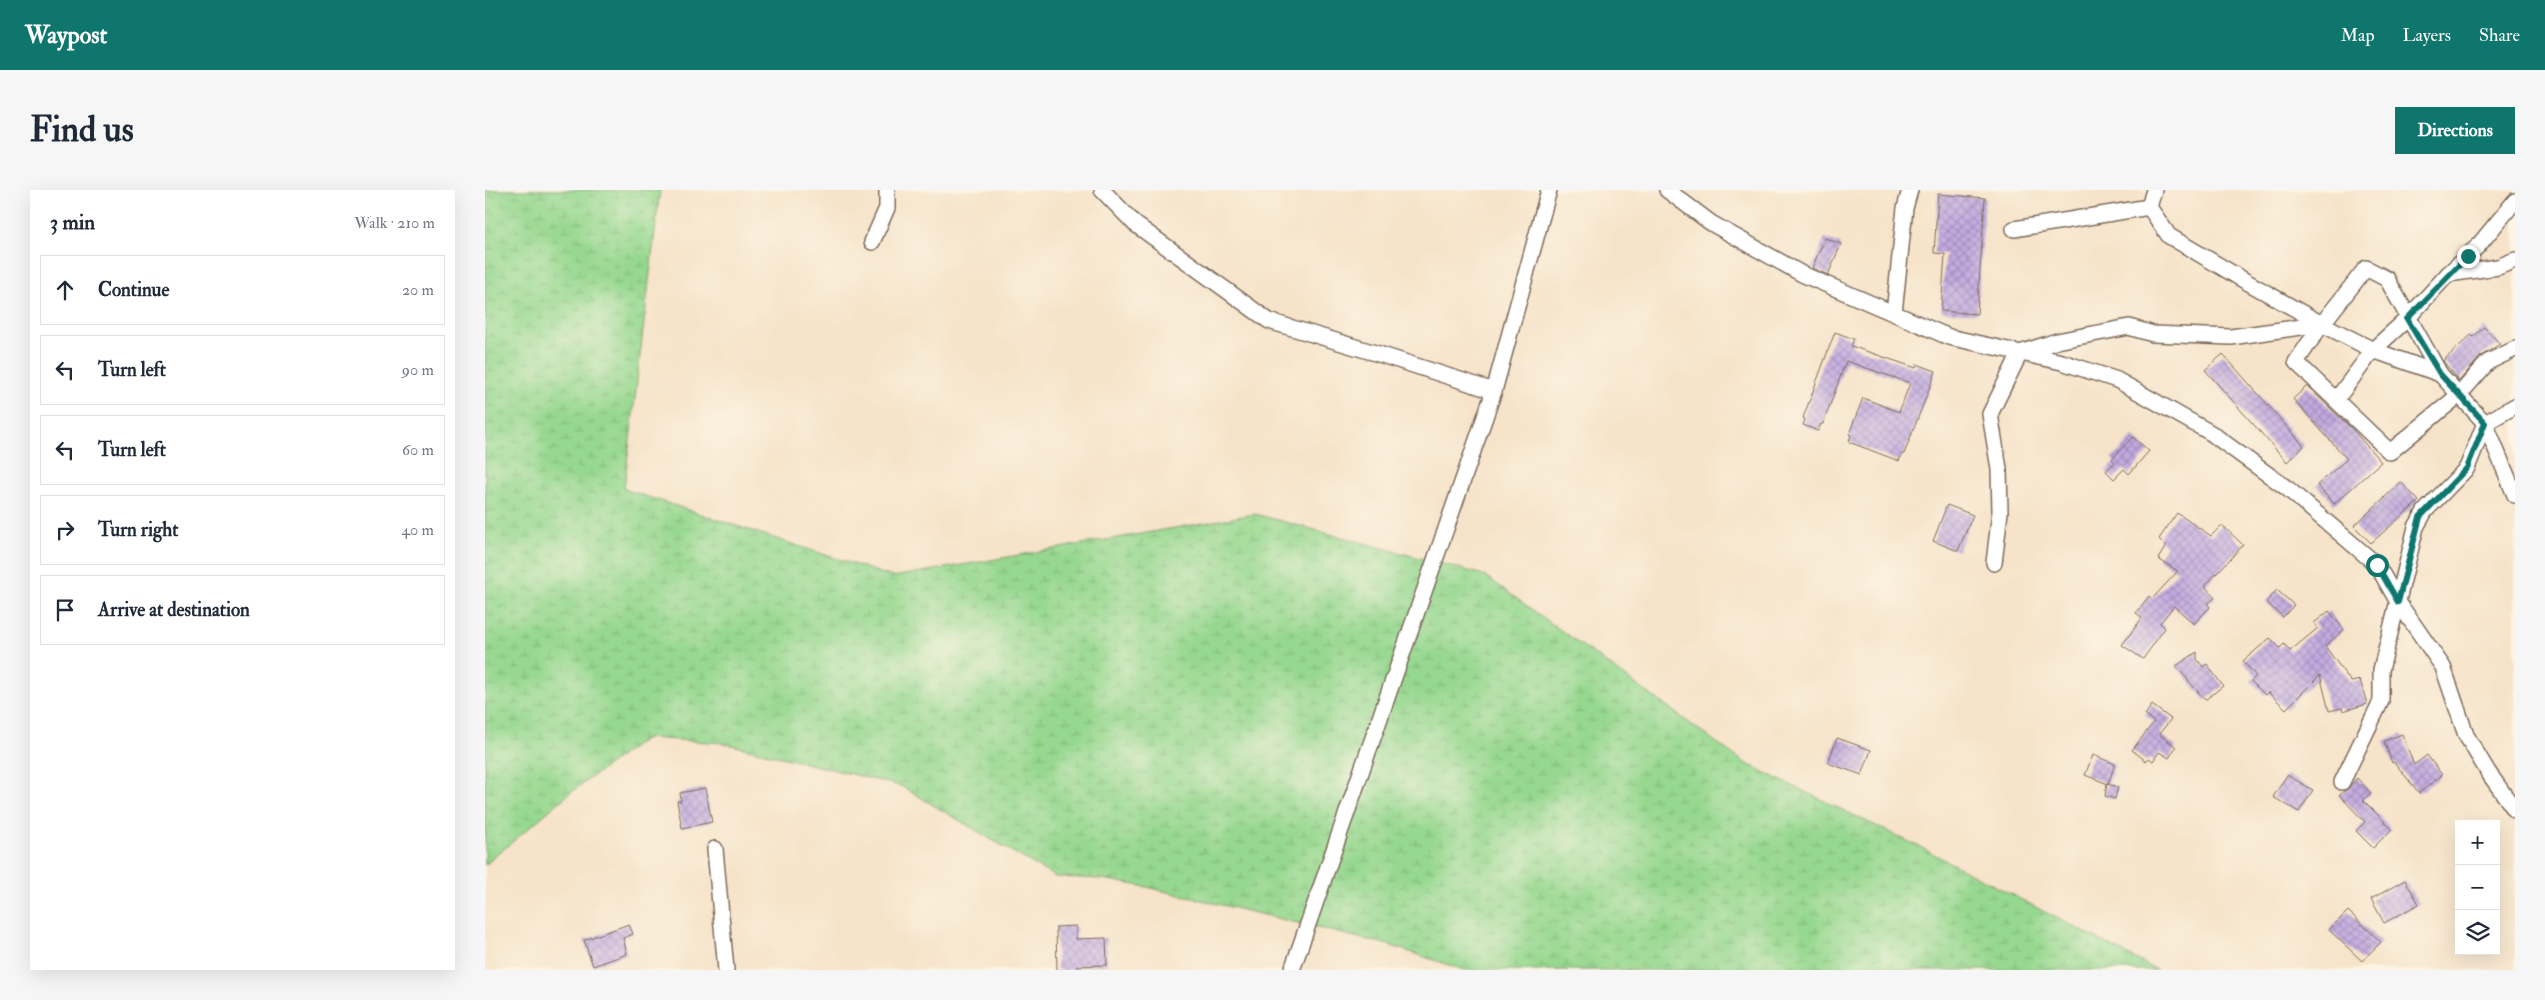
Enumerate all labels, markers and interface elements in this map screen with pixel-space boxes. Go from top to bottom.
text: Waypost [25,20,107,51]
text: Map [2341,24,2375,47]
text: Layers [2403,24,2451,47]
text: Share [2479,24,2520,47]
button: Directions [2395,107,2515,154]
text: Find us [30,108,134,152]
text: 3 min [50,209,95,236]
text: Walk · 210 m [354,213,435,233]
route end [2457,245,2480,268]
icon: ahead [51,276,79,304]
text: Continue [98,278,169,302]
text: 20 m [402,280,434,300]
icon: left [51,356,79,384]
text: Turn left [98,358,166,382]
text: 90 m [402,360,434,380]
icon: left [51,436,79,464]
text: Turn left [98,438,166,462]
text: 60 m [402,440,434,460]
icon: right [51,516,79,544]
text: Turn right [98,518,178,542]
text: 40 m [401,520,434,540]
route start [2366,554,2389,577]
icon: arrive [51,596,79,624]
text: Arrive at destination [98,598,250,622]
map controls [2455,820,2500,955]
button: + [2455,820,2500,865]
button: − [2455,865,2500,910]
button: layers [2455,910,2500,955]

